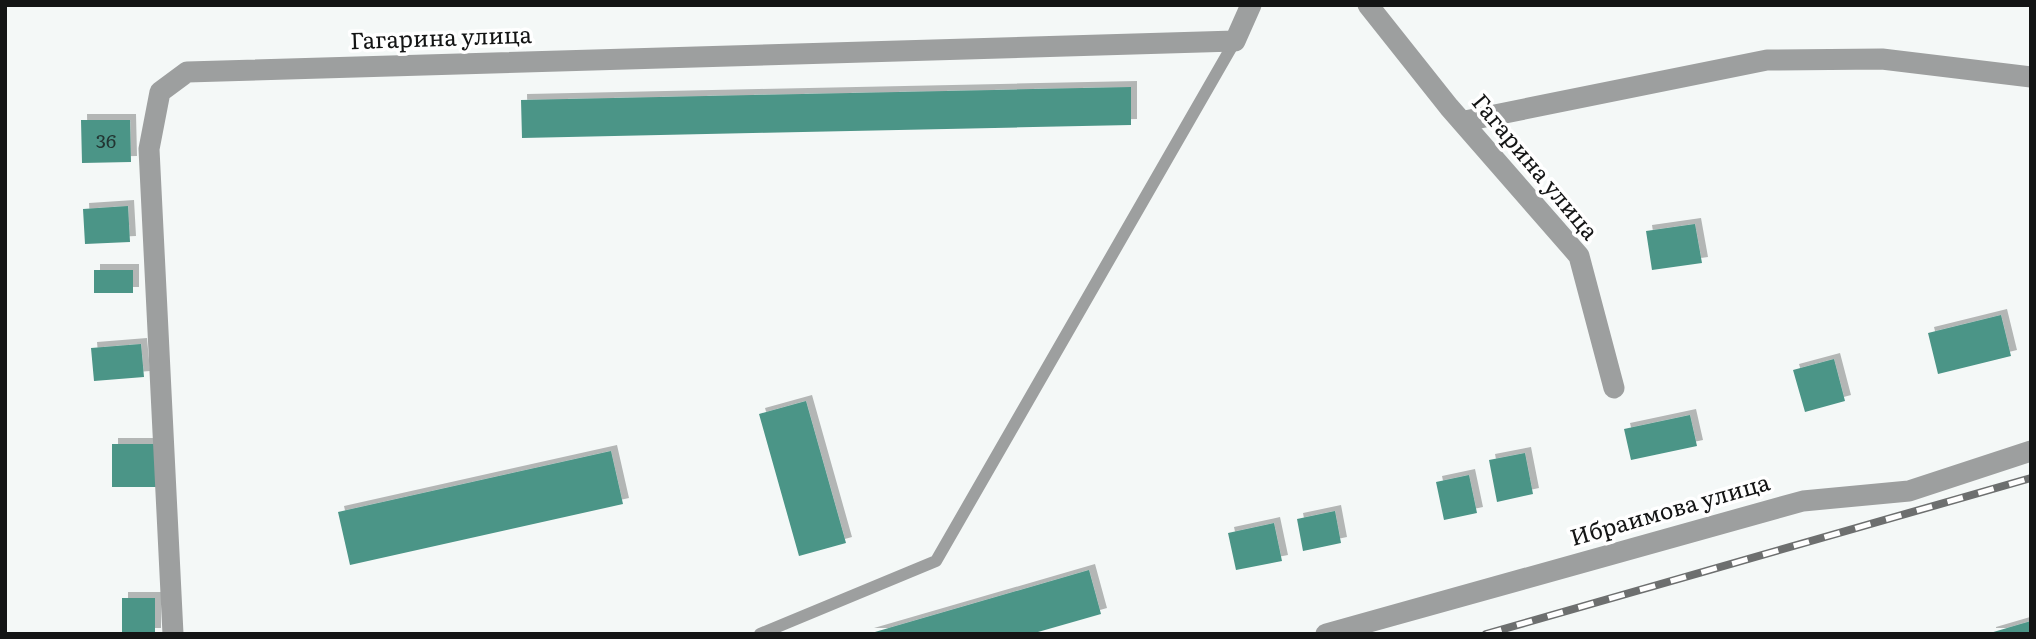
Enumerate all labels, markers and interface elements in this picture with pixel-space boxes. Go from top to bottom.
street label: Гагарина улица [349,16,533,56]
street label: Гагарина улица [1465,85,1608,247]
house number: 36 [96,126,116,154]
street label: Ибраимова улица [1566,463,1774,553]

